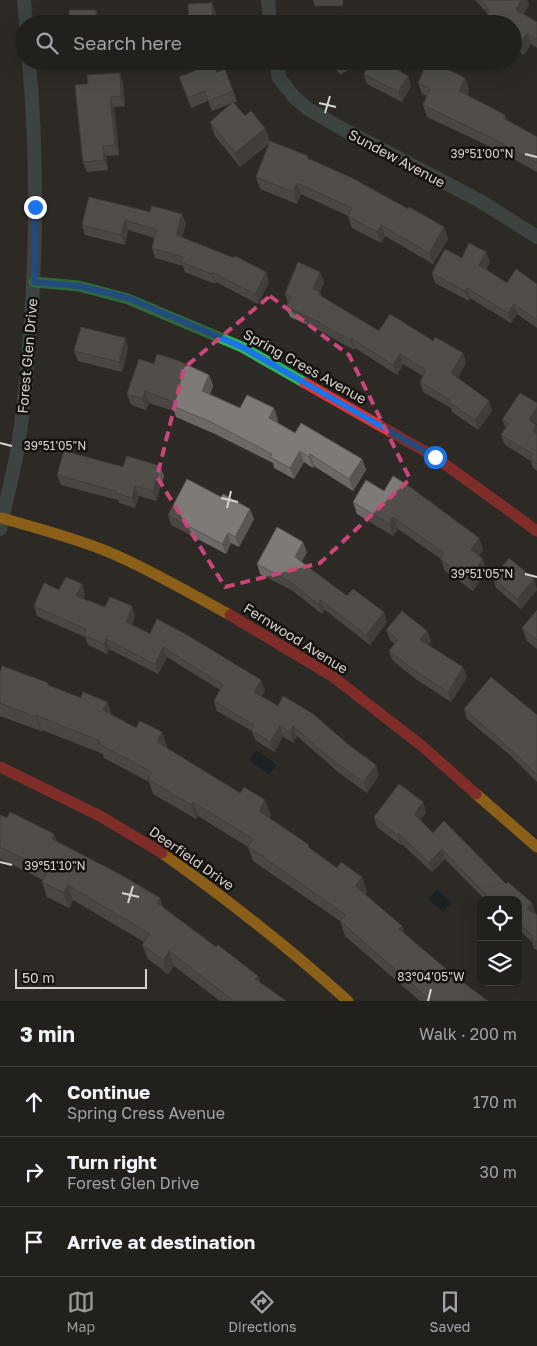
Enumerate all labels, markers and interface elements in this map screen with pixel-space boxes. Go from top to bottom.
search box [15,15,522,70]
icon: search [33,29,61,57]
text: Search here [73,31,182,54]
street label: Sundew Avenue [346,125,448,191]
text: 39°51'00"N [450,146,514,161]
route end [24,196,47,219]
street label: Forest Glen Drive [13,298,41,414]
street label: Spring Cress Avenue [240,325,370,407]
text: 39°51'05"N [24,438,86,453]
route start [424,446,447,469]
text: 39°51'05"N [451,566,513,581]
street label: Fernwood Avenue [241,599,351,677]
street label: Deerfield Drive [146,822,238,894]
text: 39°51'10"N [24,858,86,873]
map controls [477,896,522,986]
button: locate [477,896,522,941]
button: layers [477,941,522,986]
scale bar [15,966,148,989]
text: 50 m [22,969,55,986]
text: 83°04'05"W [397,969,465,984]
text: 3 min [20,1021,75,1047]
text: Walk · 200 m [419,1024,517,1044]
text: Continue [67,1080,150,1103]
icon: ahead [20,1088,48,1116]
text: 170 m [473,1092,517,1112]
text: Spring Cress Avenue [67,1103,225,1123]
text: Turn right [67,1150,157,1173]
icon: right [20,1158,48,1186]
text: 30 m [480,1162,517,1182]
text: Forest Glen Drive [67,1173,199,1193]
icon: arrive [20,1228,48,1256]
text: Arrive at destination [67,1230,255,1253]
tab: Map [67,1288,95,1335]
tab: Directions [228,1288,297,1335]
tab: Saved [430,1288,470,1335]

